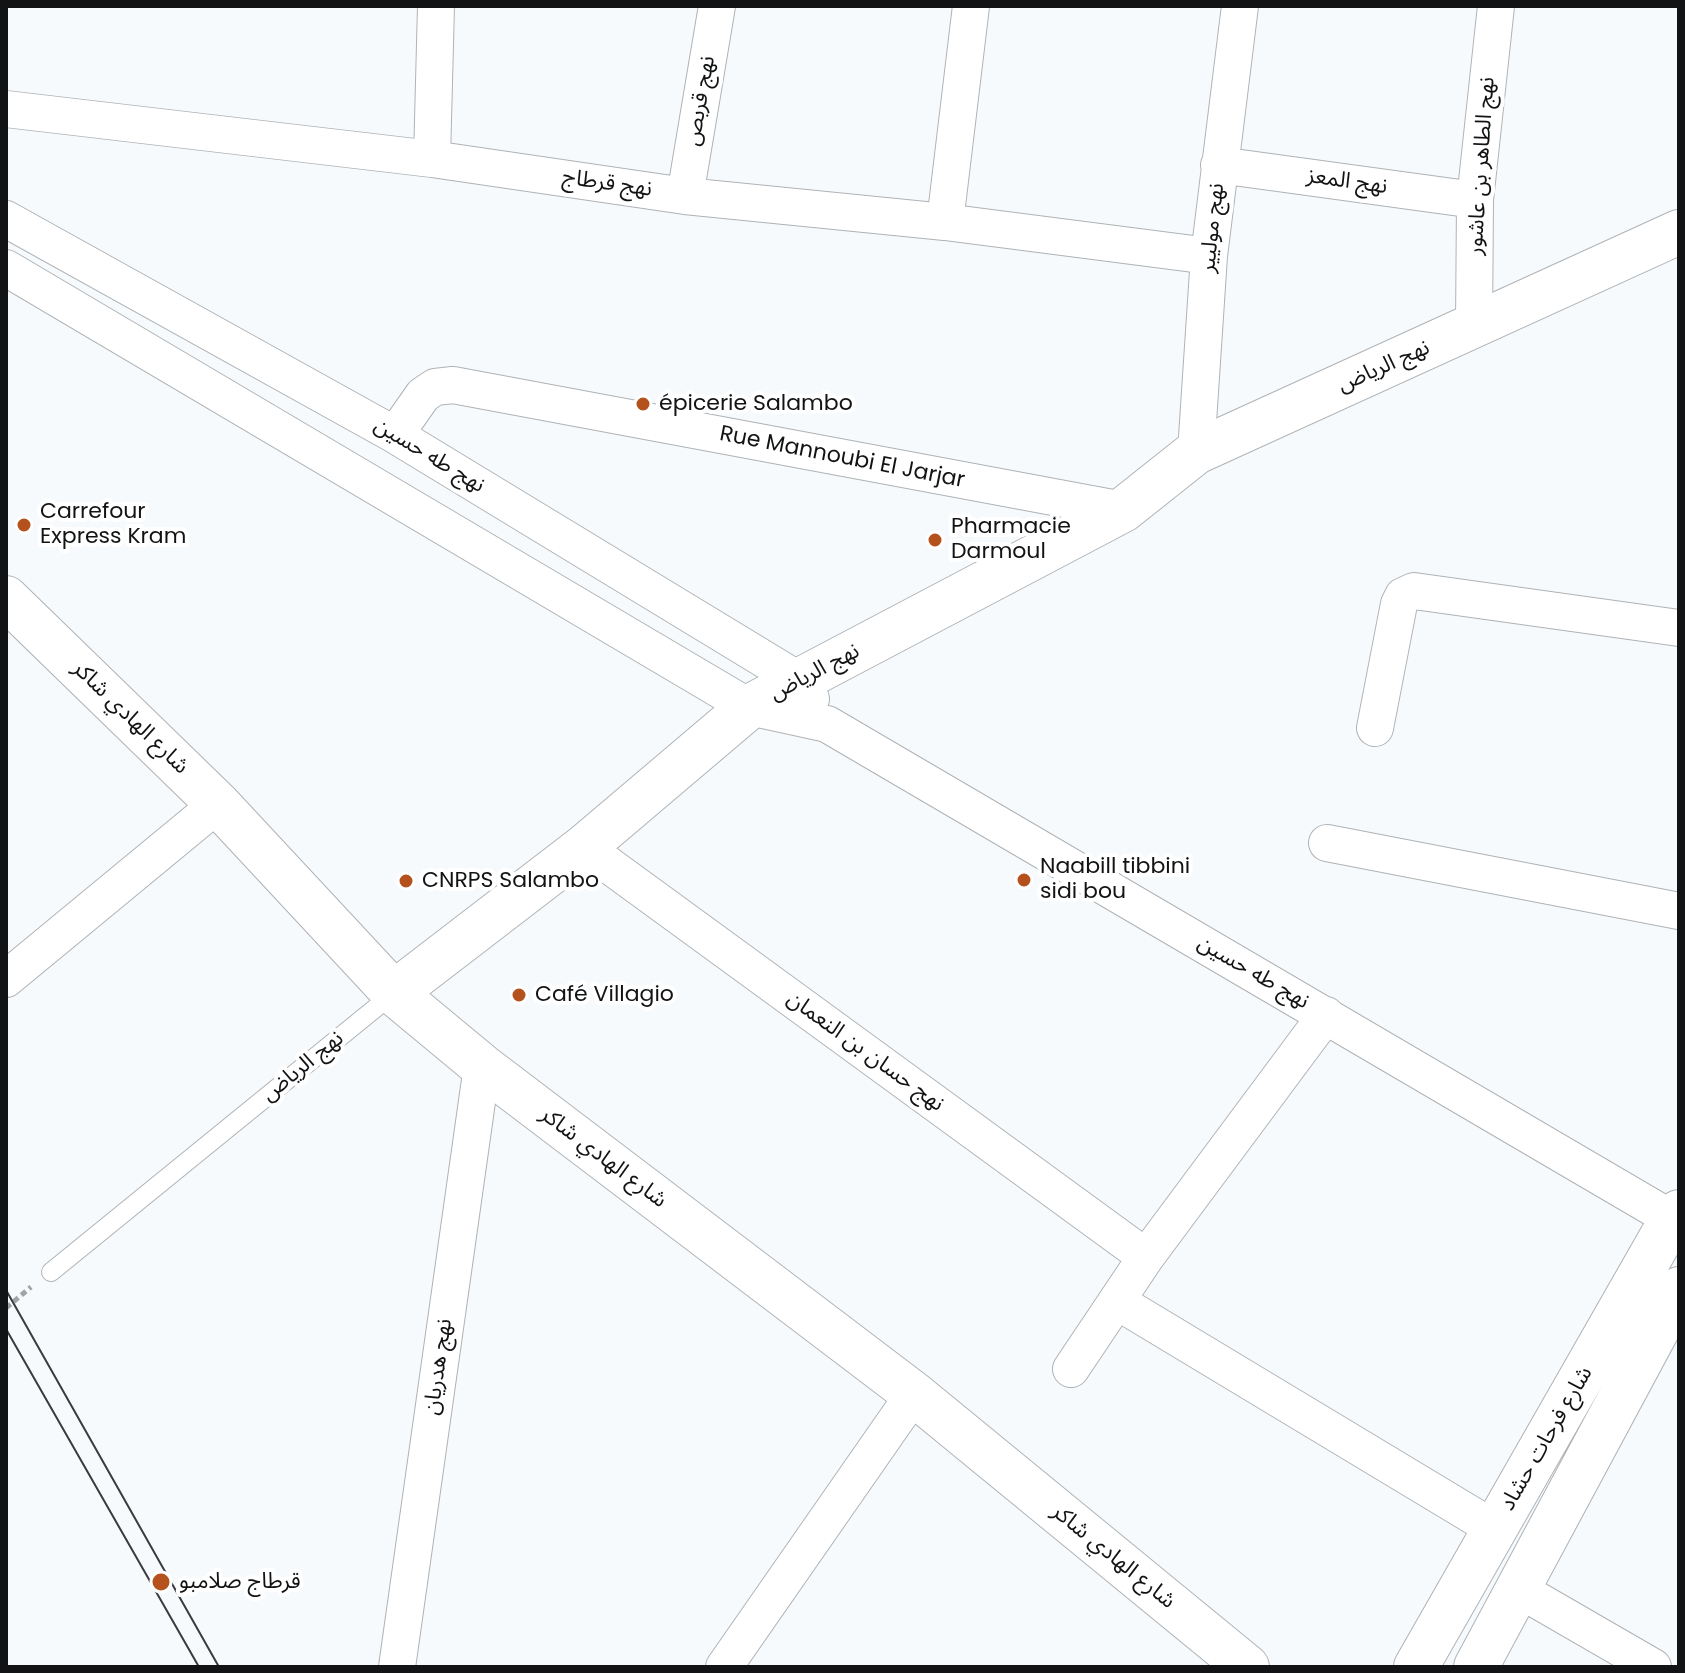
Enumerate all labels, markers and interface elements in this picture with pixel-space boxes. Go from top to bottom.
street label: نهج قربص [680,54,722,148]
street label: نهج الطاهر بن عاشور [1463,76,1501,256]
street label: نهج المعز [1305,163,1389,201]
street label: نهج قرطاج [560,165,654,203]
street label: نهج موليير [1195,182,1231,274]
street label: نهج الرياض [1334,335,1434,399]
place label: épicerie Salambo [659,391,853,417]
marker: épicerie Salambo [634,395,652,413]
street label: نهج طه حسين [369,413,489,499]
street label: Rue Mannoubi El Jarjar [717,421,967,495]
place label: Carrefour Express Kram [40,499,186,550]
place label: Pharmacie Darmoul [951,514,1071,566]
marker: Carrefour Express Kram [15,516,33,534]
marker: Pharmacie Darmoul [926,531,944,549]
street label: نهج الرياض [766,638,864,708]
street label: شارع الهادي شاكر [66,656,194,780]
place label: Naabill tibbini sidi bou [1040,854,1190,906]
place label: CNRPS Salambo [422,868,599,894]
marker: Naabill tibbini sidi bou [1015,871,1033,889]
marker: CNRPS Salambo [397,872,415,890]
street label: نهج طه حسين [1192,930,1314,1016]
place label: Café Villagio [535,982,674,1008]
marker: Café Villagio [510,986,528,1004]
street label: نهج حسان بن النعمان [781,986,949,1118]
street label: نهج الرياض [257,1026,349,1108]
street label: شارع الهادي شاكر [534,1102,672,1214]
street label: نهج هدريان [419,1317,459,1417]
street label: شارع فرحات حشاد [1495,1362,1599,1516]
street label: شارع الهادي شاكر [1046,1499,1180,1615]
place label: قرطاج صلامبو [179,1569,301,1595]
marker: قرطاج صلامبو [150,1571,172,1593]

